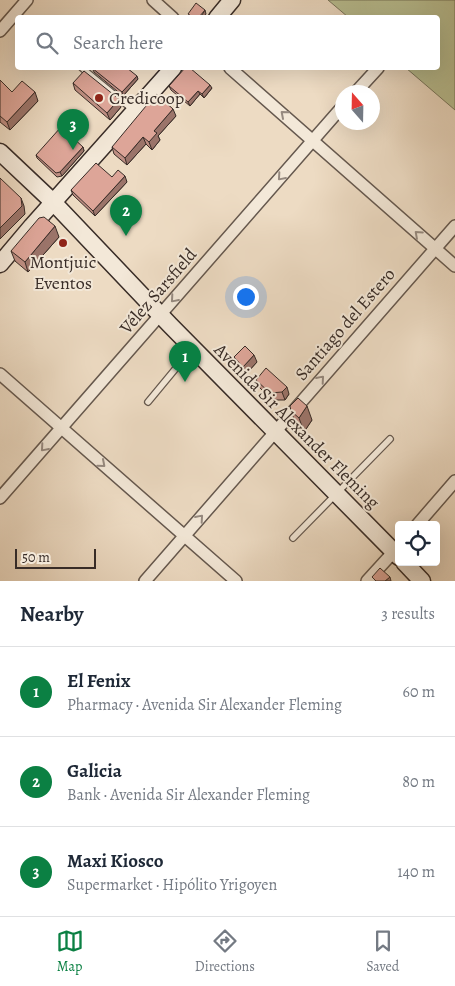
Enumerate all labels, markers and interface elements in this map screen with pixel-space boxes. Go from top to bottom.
search box [15,15,440,70]
icon: search [33,29,61,57]
text: Search here [73,30,163,56]
north arrow [335,85,380,130]
place label: Credicoop [109,86,184,110]
marker: Credicoop [93,92,105,104]
pin: 3 [57,109,89,150]
one-way arrow [280,111,289,120]
one-way arrow [278,171,287,180]
pin: 2 [110,195,142,236]
one-way arrow [415,230,424,239]
marker: Montjuic Eventos [57,237,69,249]
street label: Vélez Sarsfield [113,243,202,340]
place label: Montjuic Eventos [30,250,96,295]
street label: Santiago del Estero [289,263,401,385]
your location [233,284,259,310]
one-way arrow [171,293,180,302]
street label: Avenida Sir Alexander Fleming [208,337,385,514]
pin: 1 [169,341,201,382]
one-way arrow [315,375,324,384]
one-way arrow [41,442,50,451]
one-way arrow [97,458,106,467]
one-way arrow [194,514,203,523]
map controls [395,521,440,566]
button: locate [395,521,440,566]
scale bar [15,546,96,569]
text: 50 m [22,548,50,567]
text: Nearby [20,600,83,628]
text: 3 results [381,603,435,625]
text: El Fenix [67,668,130,694]
text: 1 [33,681,39,703]
text: 60 m [403,681,435,703]
text: Pharmacy · Avenida Sir Alexander Fleming [67,694,342,716]
text: Galicia [67,758,122,784]
text: 2 [32,771,40,793]
text: 80 m [402,771,435,793]
text: Bank · Avenida Sir Alexander Fleming [67,784,310,806]
text: Maxi Kiosco [67,848,163,874]
text: 3 [33,861,39,883]
text: 140 m [397,861,435,883]
text: Supermarket · Hipólito Yrigoyen [67,874,277,896]
tab: Map [56,927,84,976]
tab: Directions [195,927,255,976]
tab: Saved [366,927,399,976]

